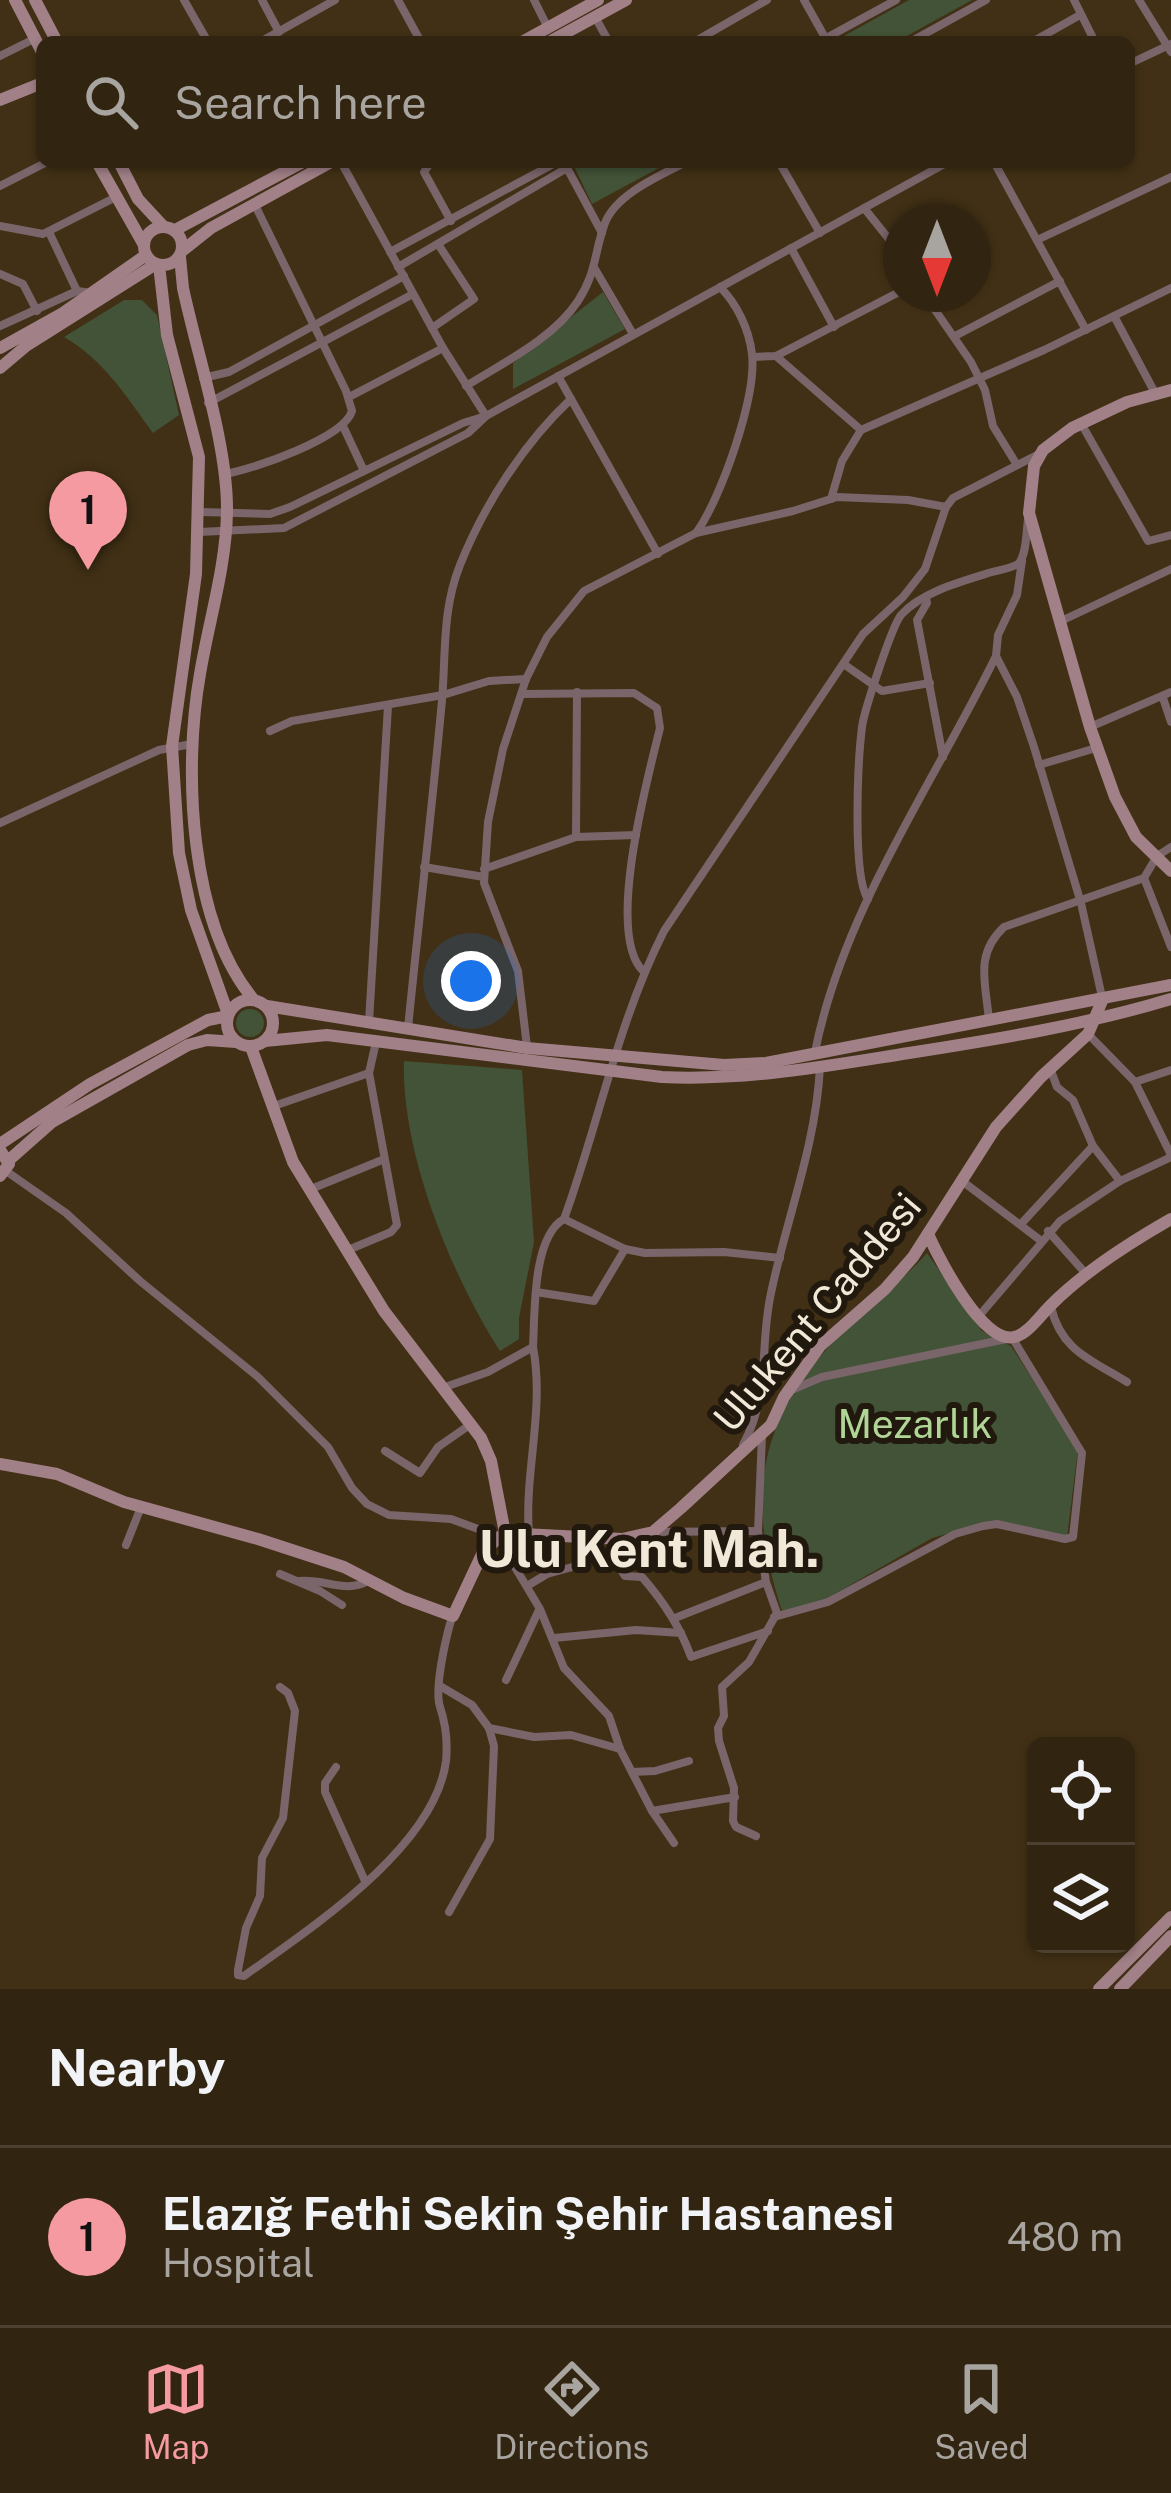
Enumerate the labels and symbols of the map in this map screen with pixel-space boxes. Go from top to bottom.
north arrow [883,204,991,312]
pin: 1 [49,471,127,570]
your location [441,951,501,1011]
street label: Ulukent Caddesi [704,1184,930,1440]
park label: Mezarlık [838,1401,992,1447]
district label: Ulu Kent Mah. [478,1519,820,1578]

